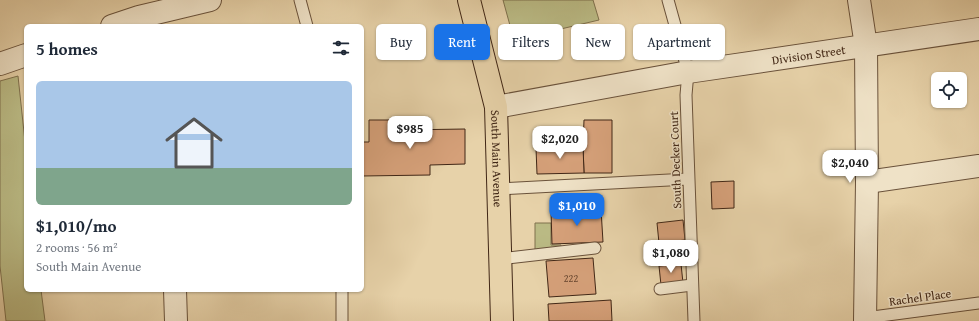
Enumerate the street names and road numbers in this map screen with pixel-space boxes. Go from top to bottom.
street label: Division Street [771,40,847,68]
street label: South Main Avenue [488,110,507,208]
street label: South Decker Court [665,110,685,209]
street label: Rachel Place [888,284,953,310]

